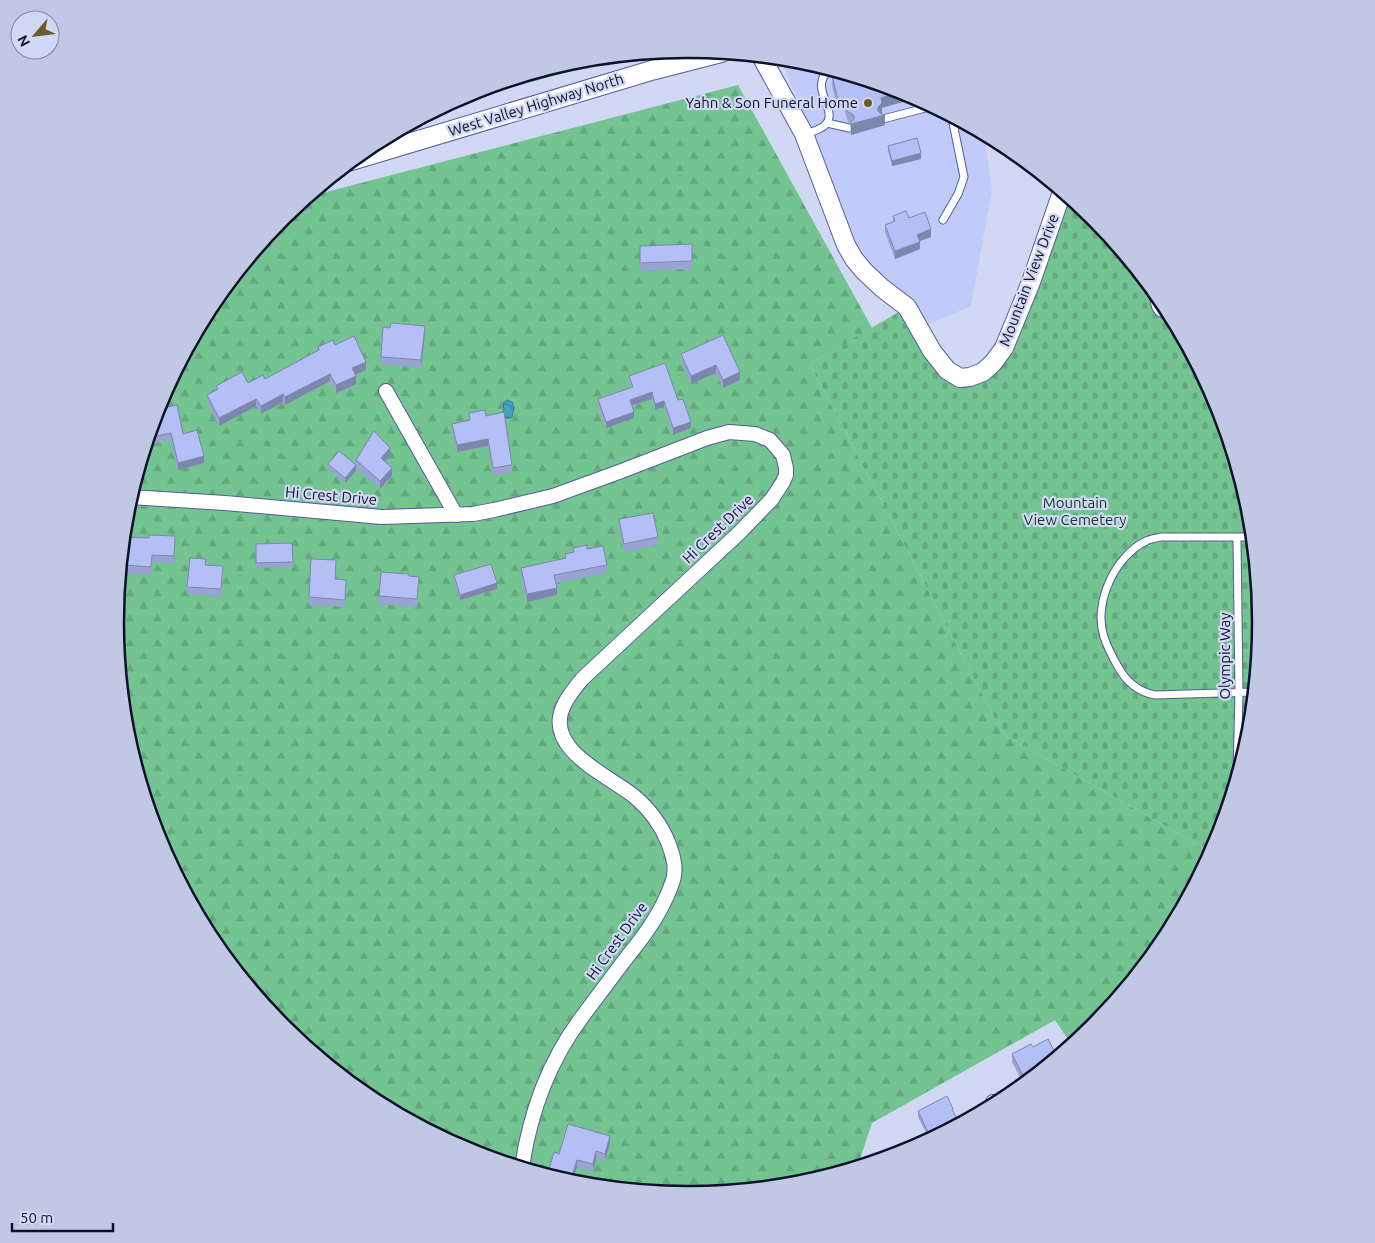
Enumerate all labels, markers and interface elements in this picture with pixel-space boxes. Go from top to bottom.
north arrow [10,10,60,60]
text: N [14,33,33,49]
street label: West Valley Highway North [446,70,626,139]
place label: Yahn & Son Funeral Home [685,94,858,111]
marker: Yahn & Son Funeral Home [862,97,874,109]
street label: Mountain View Drive [995,211,1062,349]
street label: Hi Crest Drive [284,483,378,508]
street label: Hi Crest Drive [679,491,757,567]
park label: Mountain View Cemetery [1023,494,1127,528]
street label: Olympic Way [1216,612,1233,700]
street label: Hi Crest Drive [583,899,651,983]
scale bar [12,1200,114,1232]
text: 50 m [20,1209,53,1226]

